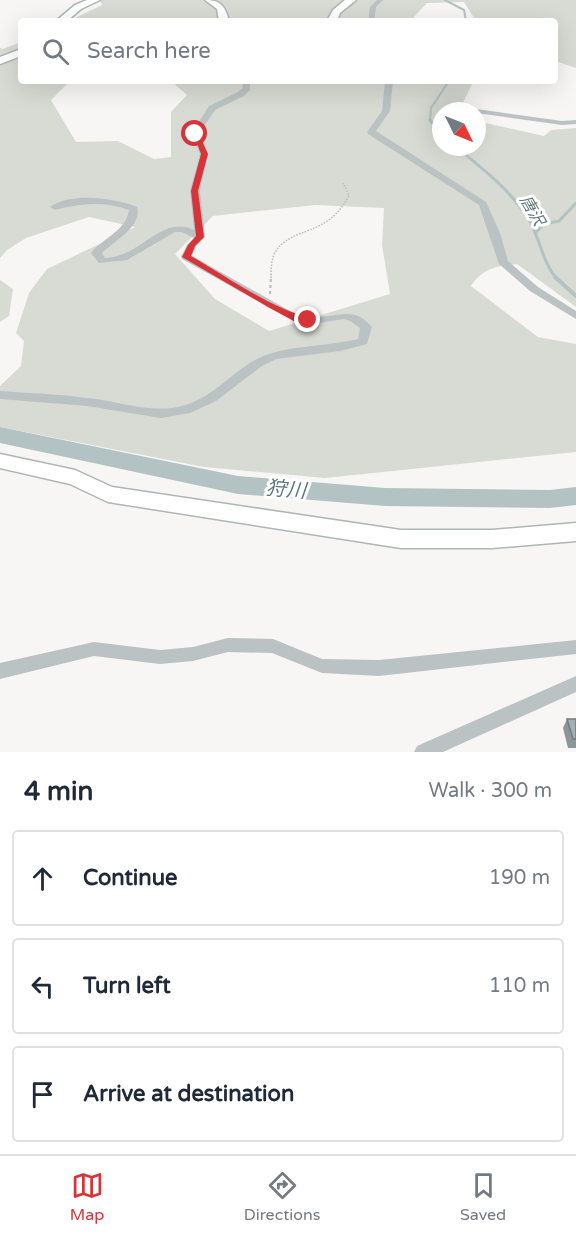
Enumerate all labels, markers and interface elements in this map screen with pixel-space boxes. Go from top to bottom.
search box [18,18,558,84]
icon: search [39,35,72,68]
text: Search here [87,38,211,64]
north arrow [432,102,486,156]
route start [181,120,207,146]
water label: 唐沢 [515,192,550,231]
route end [294,306,320,332]
water label: 狩川 [265,476,309,504]
text: 4 min [24,776,93,807]
text: Walk · 300 m [429,779,552,803]
icon: ahead [26,862,59,895]
text: Continue [83,865,178,891]
text: 190 m [489,866,550,890]
icon: left [26,970,59,1003]
text: Turn left [83,973,171,999]
text: 110 m [489,974,550,998]
icon: arrive [26,1078,59,1111]
text: Arrive at destination [83,1081,294,1107]
tab: Map [70,1169,104,1225]
tab: Directions [244,1169,320,1225]
tab: Saved [460,1169,506,1225]

